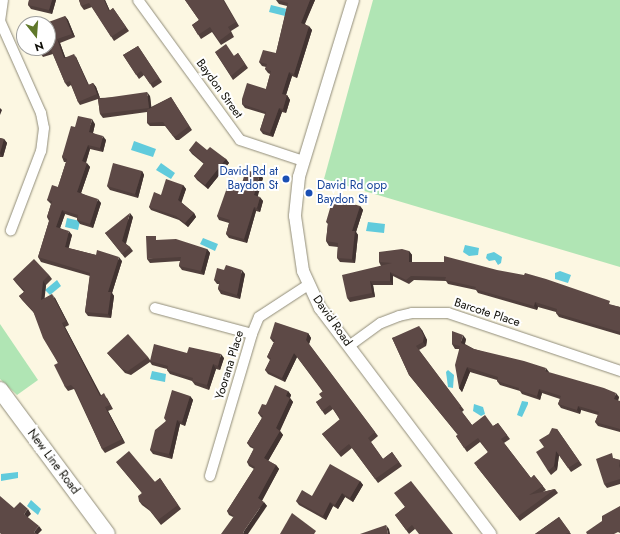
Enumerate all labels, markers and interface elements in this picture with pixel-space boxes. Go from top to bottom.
north arrow [16,16,56,56]
text: N [33,38,46,55]
street label: Baydon Street [193,57,245,121]
place label: David Rd at Baydon St [219,165,278,193]
marker: David Rd at Baydon St [281,174,291,184]
place label: David Rd opp Baydon St [317,179,387,207]
marker: David Rd opp Baydon St [304,188,314,198]
street label: David Road [309,293,355,349]
street label: Barcote Place [452,296,522,330]
street label: Yoorana Place [213,329,247,401]
street label: New Line Road [24,427,82,497]

